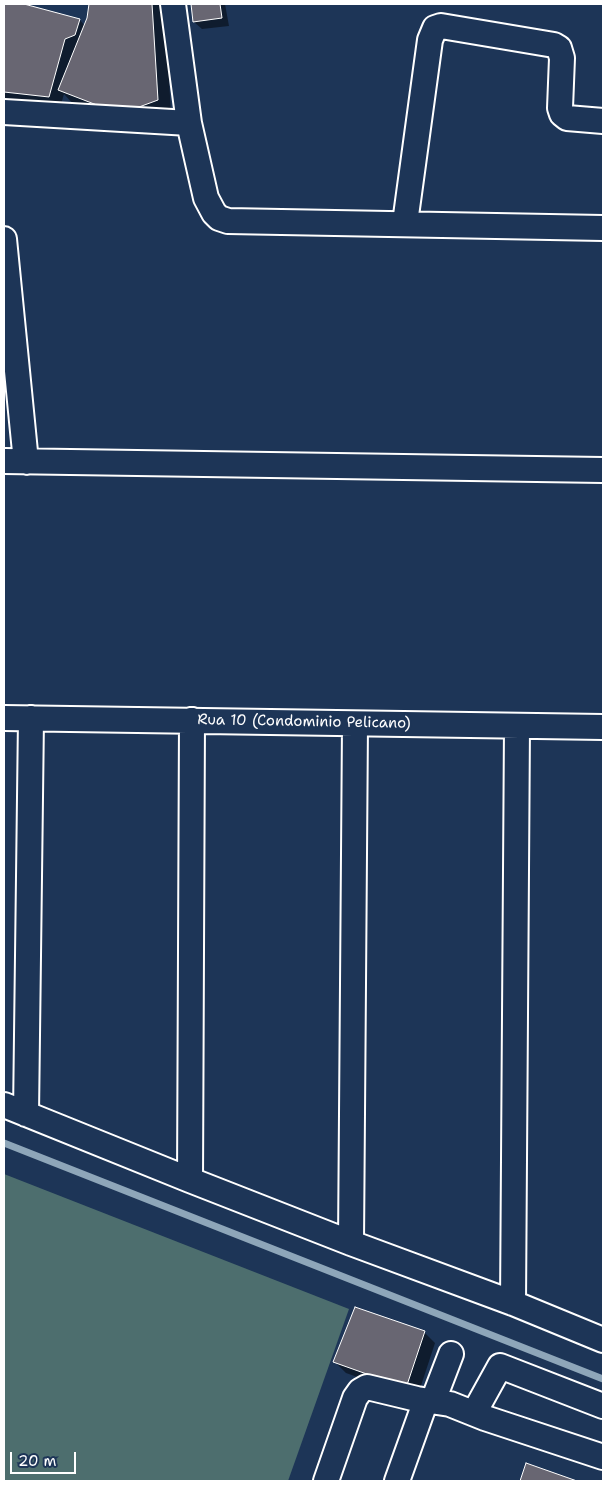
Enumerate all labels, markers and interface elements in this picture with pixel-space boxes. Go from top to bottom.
street label: Rua 10 (Condominio Pelicano) [197,711,411,733]
scale bar [12,1442,79,1474]
text: 20 m [18,1451,57,1471]

